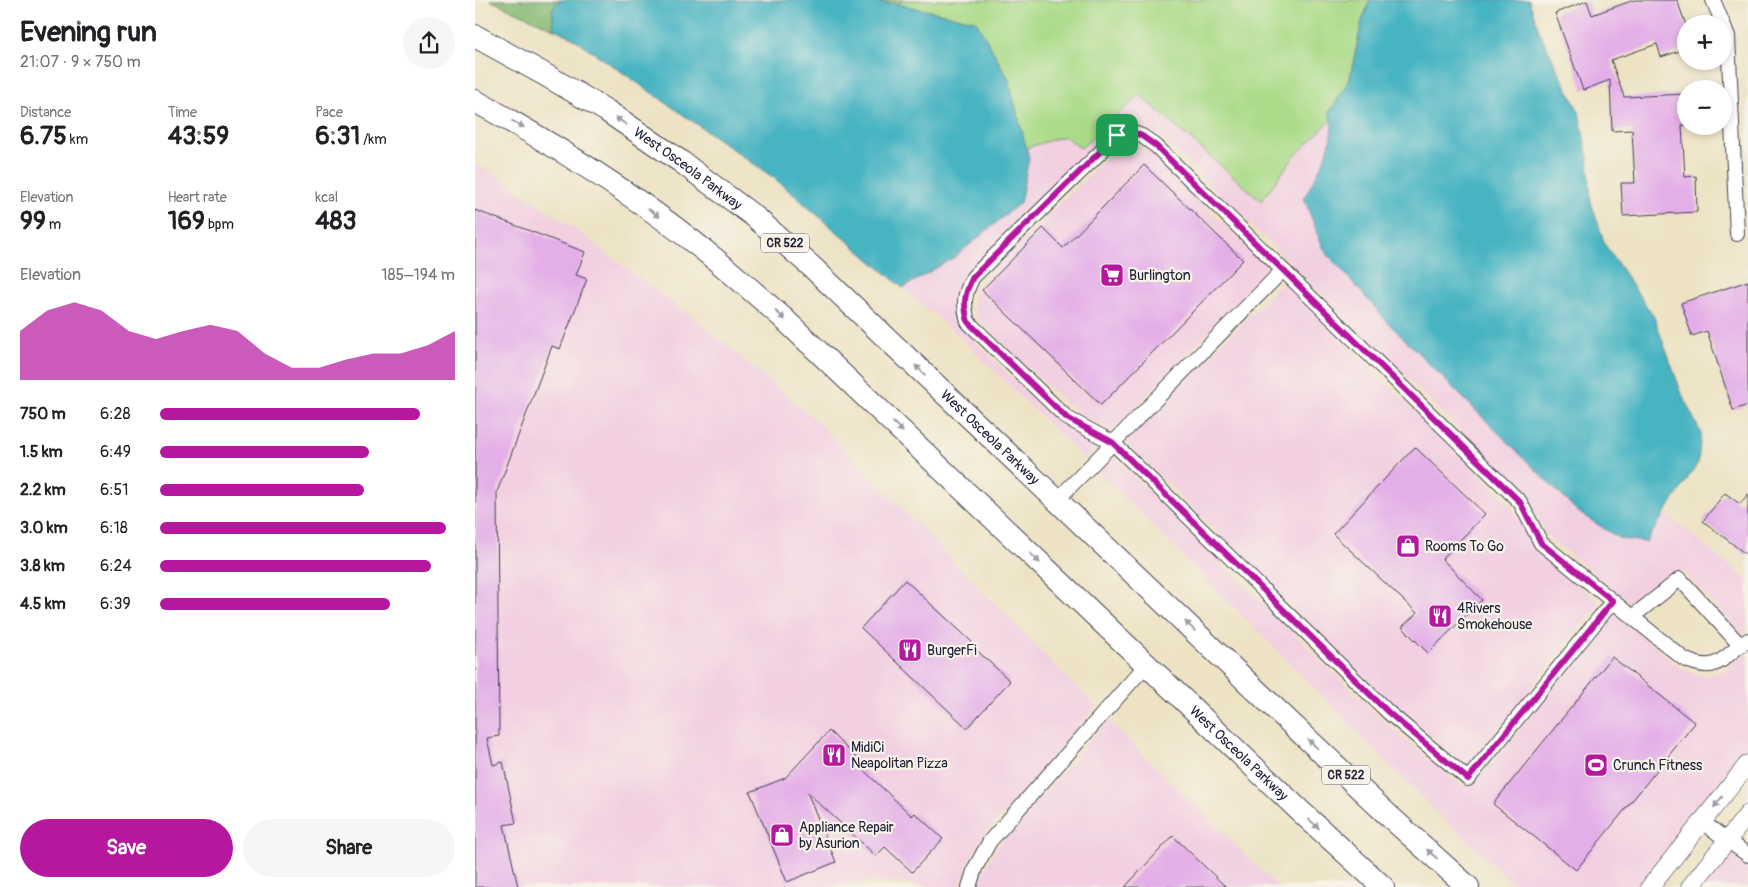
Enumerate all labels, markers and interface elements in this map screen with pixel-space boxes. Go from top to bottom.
text: Evening run [20,15,157,50]
map controls [1677,15,1732,135]
button: + [1677,15,1732,70]
button: share [403,17,455,69]
text: 21:07 · 9 × 750 m [20,52,141,72]
button: − [1677,80,1732,135]
text: Distance [20,104,71,121]
text: Time [168,104,197,121]
text: Pace [315,104,343,121]
pin [1096,114,1138,156]
one-way arrow [614,116,627,126]
one-way arrow [510,120,525,128]
text: 6.75 [20,121,67,152]
text: 43:59 [168,121,229,152]
text: 6:31 [315,121,360,152]
icon: arrive [1103,121,1131,149]
street label: West Osceola Parkway [630,124,745,213]
text: km [67,131,88,148]
text: /km [360,131,387,148]
text: Elevation [20,189,73,206]
text: Heart rate [168,189,227,206]
text: kcal [315,189,338,206]
text: 99 [20,206,46,237]
text: 169 [168,206,205,237]
text: 483 [315,206,356,237]
one-way arrow [647,208,661,218]
text: m [46,216,61,233]
text: bpm [205,216,234,233]
road number: CR 522 [761,234,809,252]
supermarket icon: Burlington [1099,262,1125,288]
text: Elevation [20,265,81,285]
text: 185–194 m [381,265,455,285]
place label: Burlington [1129,267,1191,284]
one-way arrow [773,309,785,321]
one-way arrow [914,364,926,376]
street label: West Osceola Parkway [937,386,1043,488]
text: 750 m [20,404,66,424]
text: 6:28 [100,404,131,424]
one-way arrow [892,421,904,433]
text: 1.5 km [20,442,63,462]
text: 6:49 [100,442,131,462]
text: 2.2 km [20,480,66,500]
text: 6:51 [100,480,129,500]
text: 3.0 km [20,518,68,538]
text: 6:18 [100,518,128,538]
shop icon: Rooms To Go [1395,533,1421,559]
place label: Rooms To Go [1425,538,1504,555]
one-way arrow [1029,552,1041,564]
text: 3.8 km [20,556,65,576]
text: 6:24 [100,556,132,576]
text: 4.5 km [20,594,66,614]
text: 6:39 [100,594,131,614]
place label: 4Rivers Smokehouse [1457,600,1532,633]
restaurant icon: 4Rivers Smokehouse [1427,603,1453,629]
one-way arrow [1185,620,1197,632]
restaurant icon: BurgerFi [897,637,923,663]
place label: BurgerFi [927,642,977,659]
street label: West Osceola Parkway [1186,702,1292,804]
one-way arrow [1307,738,1319,750]
place label: MidiCi Neapolitan Pizza [851,739,948,772]
restaurant icon: MidiCi Neapolitan Pizza [821,742,847,768]
sports icon: Crunch Fitness [1583,752,1609,778]
place label: Crunch Fitness [1613,757,1703,774]
road number: CR 522 [1322,766,1370,784]
one-way arrow [1712,796,1723,809]
one-way arrow [1308,818,1320,830]
button: Save [20,819,233,877]
button: Share [243,819,455,877]
place label: Appliance Repair by Asurion [799,819,894,852]
shop icon: Appliance Repair by Asurion [769,822,795,848]
one-way arrow [1426,848,1438,860]

